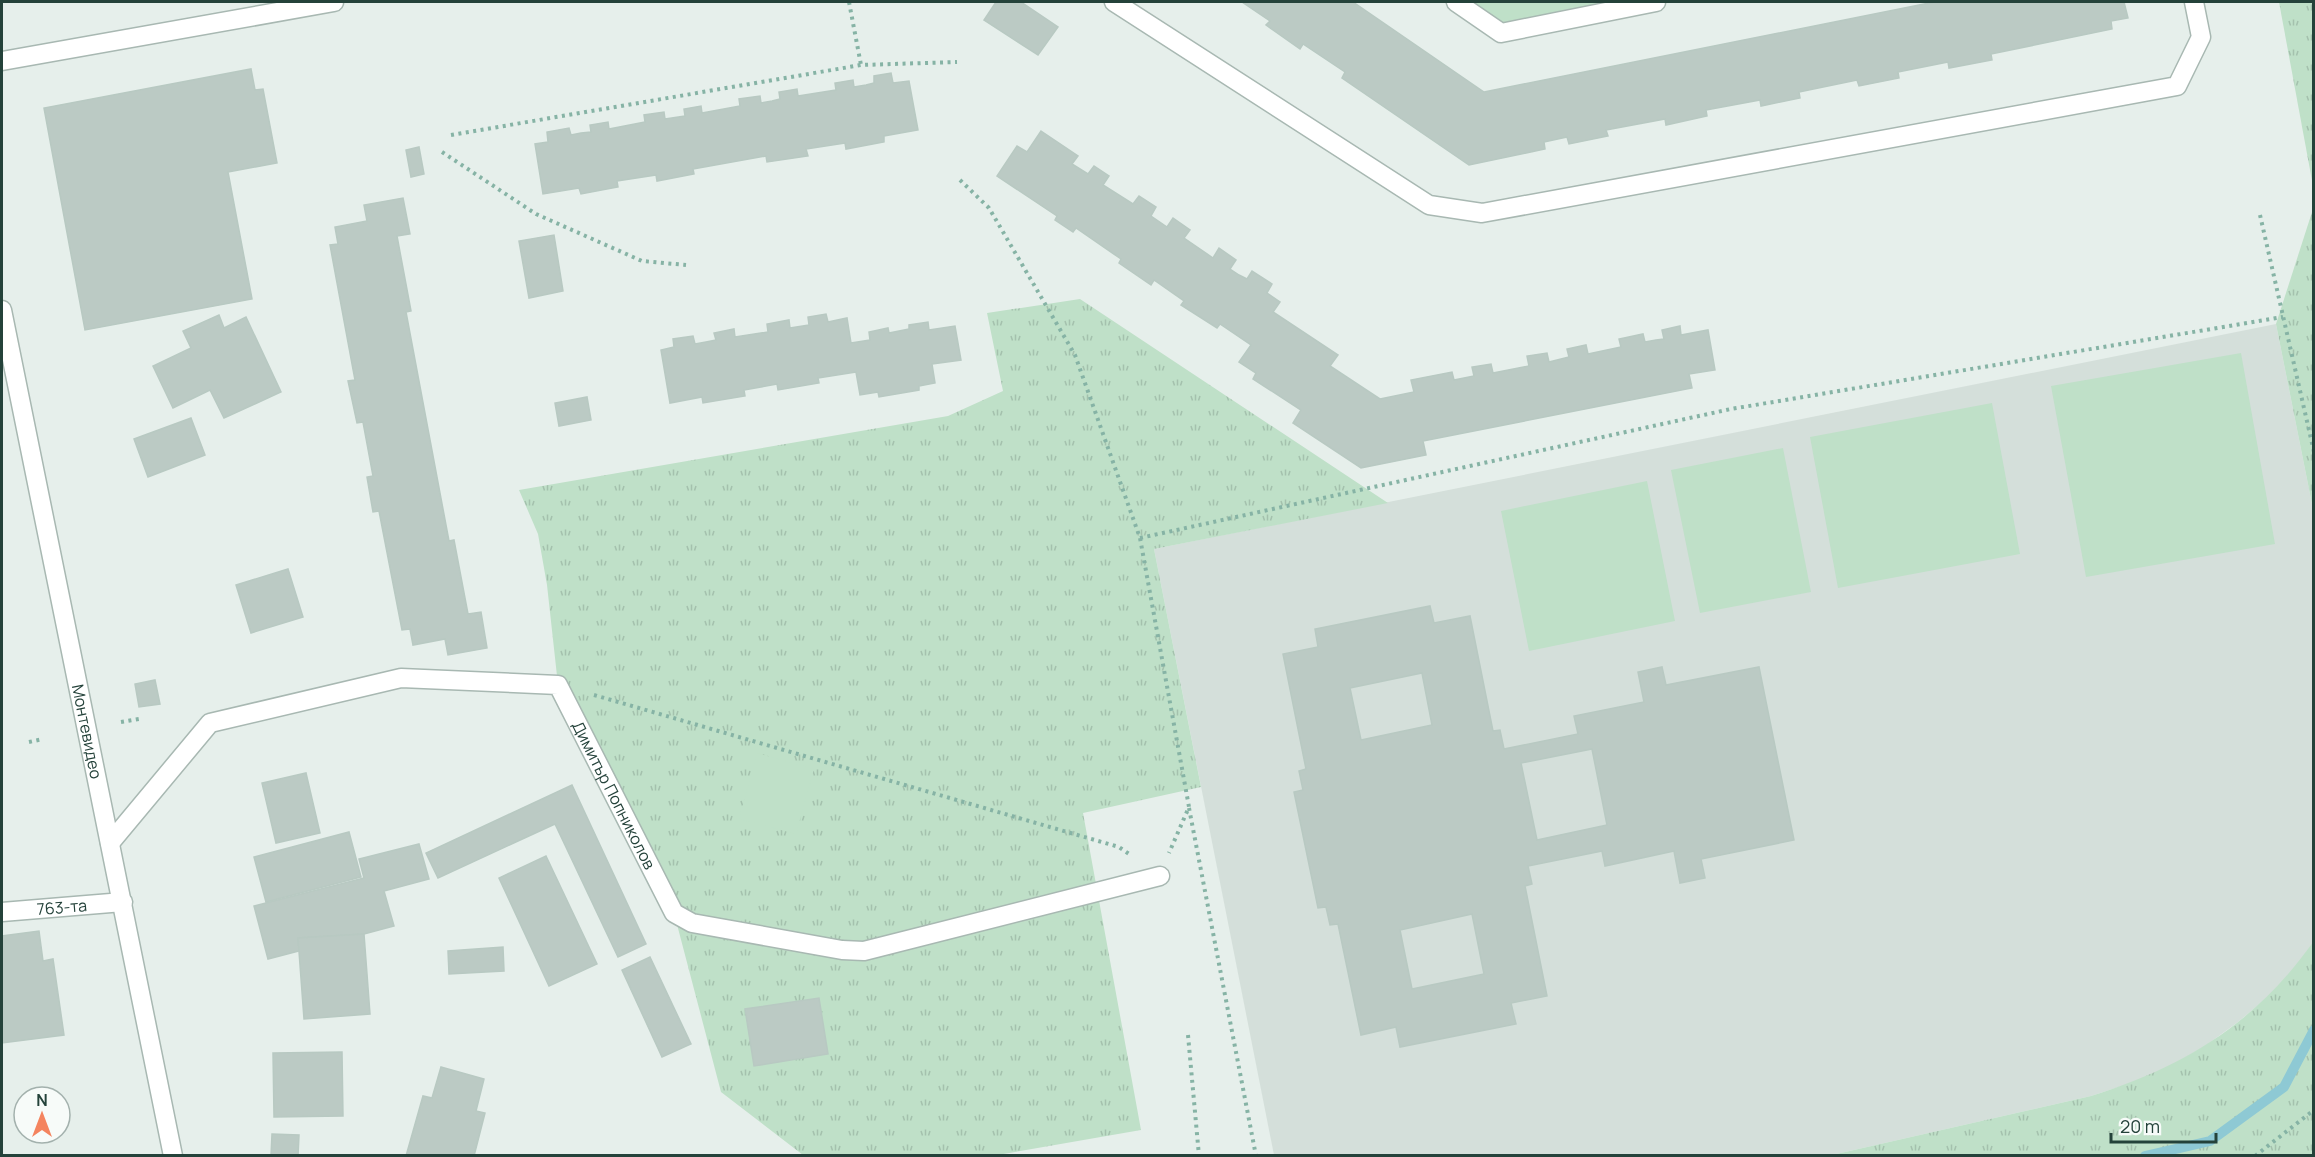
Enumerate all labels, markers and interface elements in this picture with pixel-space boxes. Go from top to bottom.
street label: Монтевидео [67,682,107,781]
street label: Димитър Попниколов [567,717,661,873]
street label: 763-та [36,894,88,920]
north arrow [12,1085,72,1145]
text: N [36,1089,48,1111]
scale bar [2111,1106,2216,1144]
text: 20 m [2120,1114,2160,1138]

